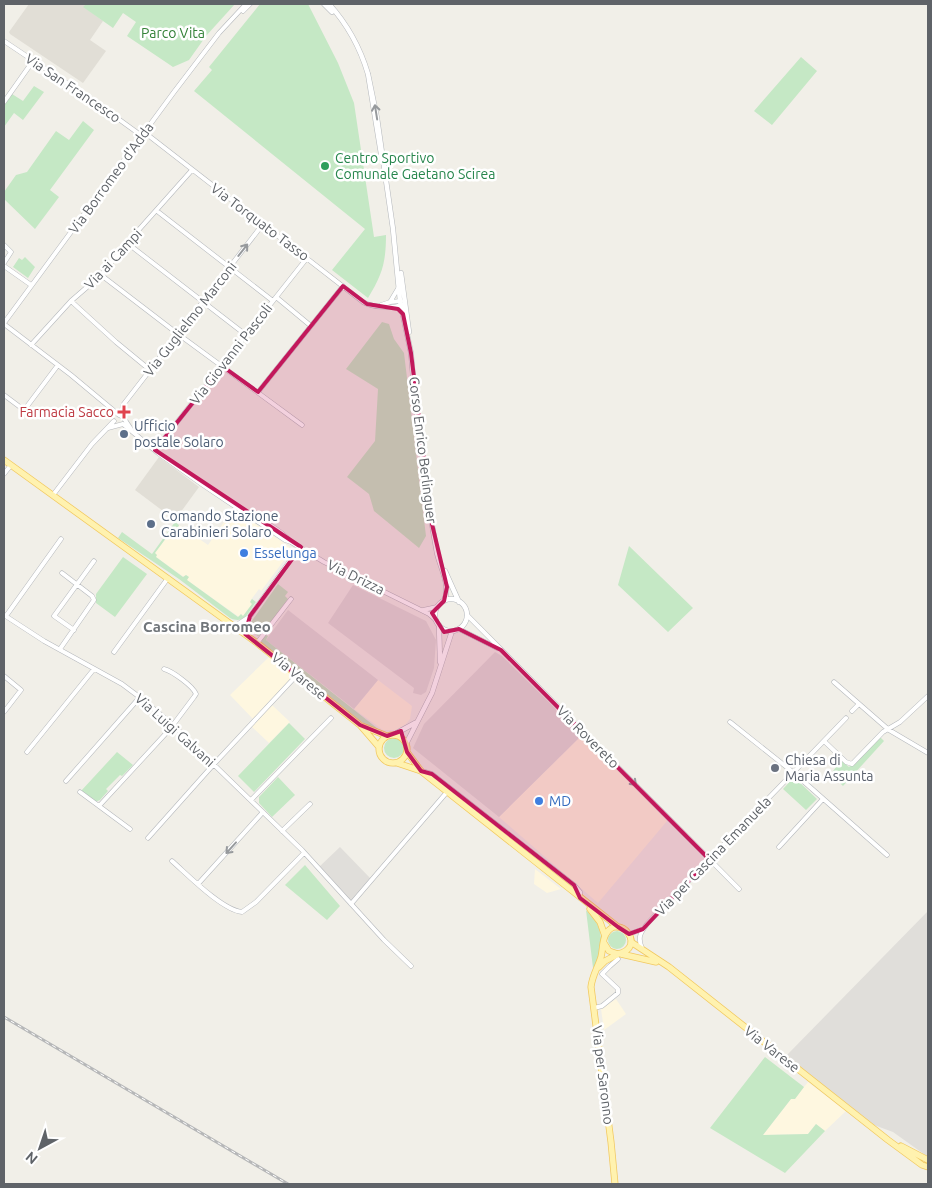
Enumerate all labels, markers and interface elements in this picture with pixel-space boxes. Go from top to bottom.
park label: Parco Vita [141,25,205,41]
street label: Via San Francesco [22,50,124,126]
one-way arrow [371,104,381,120]
street label: Via Borromeo d'Adda [65,119,157,237]
place label: Centro Sportivo Comunale Gaetano Scirea [335,150,495,182]
marker: Centro Sportivo Comunale Gaetano Scirea [319,160,331,172]
street label: Via Torquato Tasso [208,180,312,264]
street label: Via ai Campi [81,226,145,292]
one-way arrow [237,244,248,257]
street label: Via Guglielmo Marconi [140,258,240,380]
street label: Via Giovanni Pascoli [187,300,275,408]
street label: Corso Enrico Berlinguer [406,376,440,525]
place label: Farmacia Sacco [19,404,114,420]
marker: Farmacia Sacco [118,406,130,418]
place label: Ufficio postale Solaro [134,418,224,450]
marker: Ufficio postale Solaro [118,428,130,440]
place label: Comando Stazione Carabinieri Solaro [161,508,278,540]
marker: Comando Stazione Carabinieri Solaro [145,518,157,530]
place label: Esselunga [254,545,317,561]
marker: Esselunga [238,547,250,559]
street label: Via Drizza [325,556,387,598]
district label: Cascina Borromeo [143,618,271,635]
street label: Via Varese [268,649,330,703]
street label: Via Luigi Galvani [132,690,218,770]
street label: Via Rovereto [554,703,622,771]
place label: Chiesa di Maria Assunta [785,752,874,784]
marker: Chiesa di Maria Assunta [769,762,781,774]
one-way arrow [625,774,637,786]
place label: MD [549,793,571,809]
street label: Via per Cascina Emanuela [652,793,774,919]
marker: MD [533,795,545,807]
one-way arrow [225,841,237,854]
street label: Via Varese [741,1022,803,1076]
street label: Via per Saronno [589,1025,617,1125]
north arrow [15,1123,65,1173]
text: N [22,1148,41,1167]

